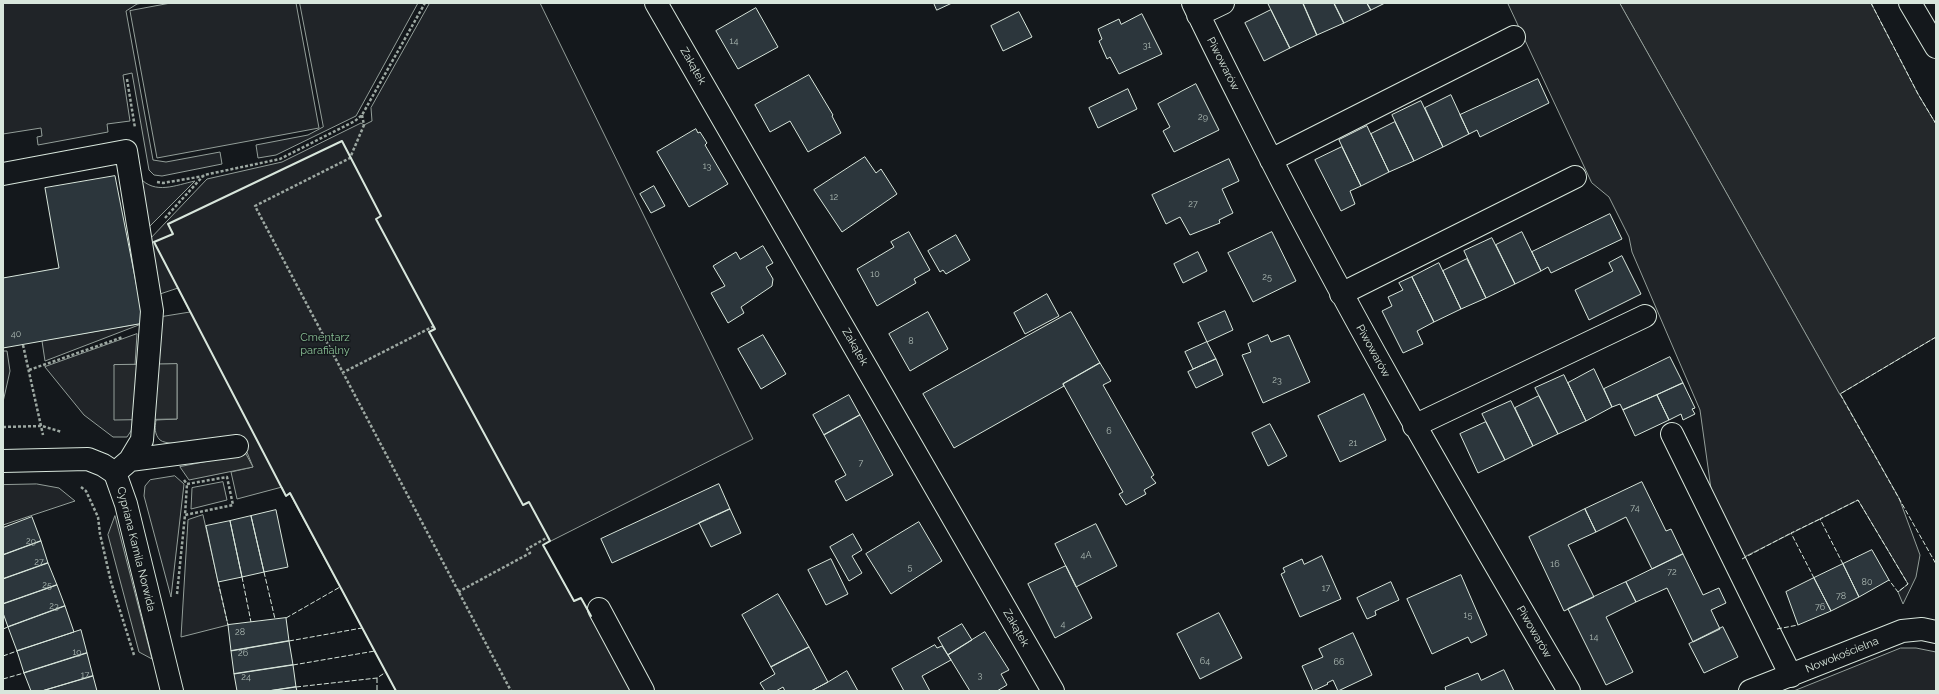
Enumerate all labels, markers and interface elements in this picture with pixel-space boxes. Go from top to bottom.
street label: Piwowarów [1204,35,1242,93]
house number: 14 [730,36,738,46]
house number: 31 [1143,40,1151,50]
street label: Zakątek [677,45,709,87]
house number: 29 [1198,112,1208,122]
house number: 13 [703,161,711,171]
house number: 12 [830,192,838,202]
house number: 27 [1188,199,1198,209]
house number: 10 [870,269,880,279]
house number: 25 [1262,272,1272,282]
street label: Piwowarów [1353,322,1393,380]
street label: Zakątek [839,326,871,368]
house number: 40 [11,329,21,339]
park label: Cmentarz parafialny [300,331,350,357]
house number: 8 [908,336,914,346]
house number: 23 [1272,375,1282,385]
house number: 6 [1106,426,1112,436]
house number: 21 [1349,438,1357,448]
house number: 7 [859,458,863,468]
street label: Cypriana Kamila Norwida [114,485,158,613]
house number: 74 [1630,503,1640,513]
house number: 29 [26,536,36,546]
house number: 4A [1081,550,1091,560]
house number: 27 [34,557,44,567]
house number: 16 [1550,559,1560,569]
house number: 5 [908,562,912,572]
house number: 72 [1667,567,1677,577]
house number: 80 [1862,577,1872,587]
house number: 25 [42,580,52,590]
house number: 17 [1322,583,1330,593]
house number: 78 [1836,591,1846,601]
house number: 23 [49,601,59,611]
house number: 76 [1815,602,1825,612]
street label: Piwowarów [1514,604,1554,660]
street label: Zakątek [1000,607,1032,649]
house number: 15 [1464,610,1472,620]
house number: 4 [1061,619,1065,629]
house number: 28 [235,627,245,637]
house number: 14 [1590,632,1598,642]
street label: Nowokościelna [1803,634,1881,676]
house number: 19 [72,647,82,657]
house number: 26 [238,648,248,658]
house number: 64 [1200,656,1210,666]
house number: 66 [1334,657,1344,667]
house number: 17 [81,670,89,680]
house number: 3 [978,670,982,680]
house number: 24 [241,672,251,682]

